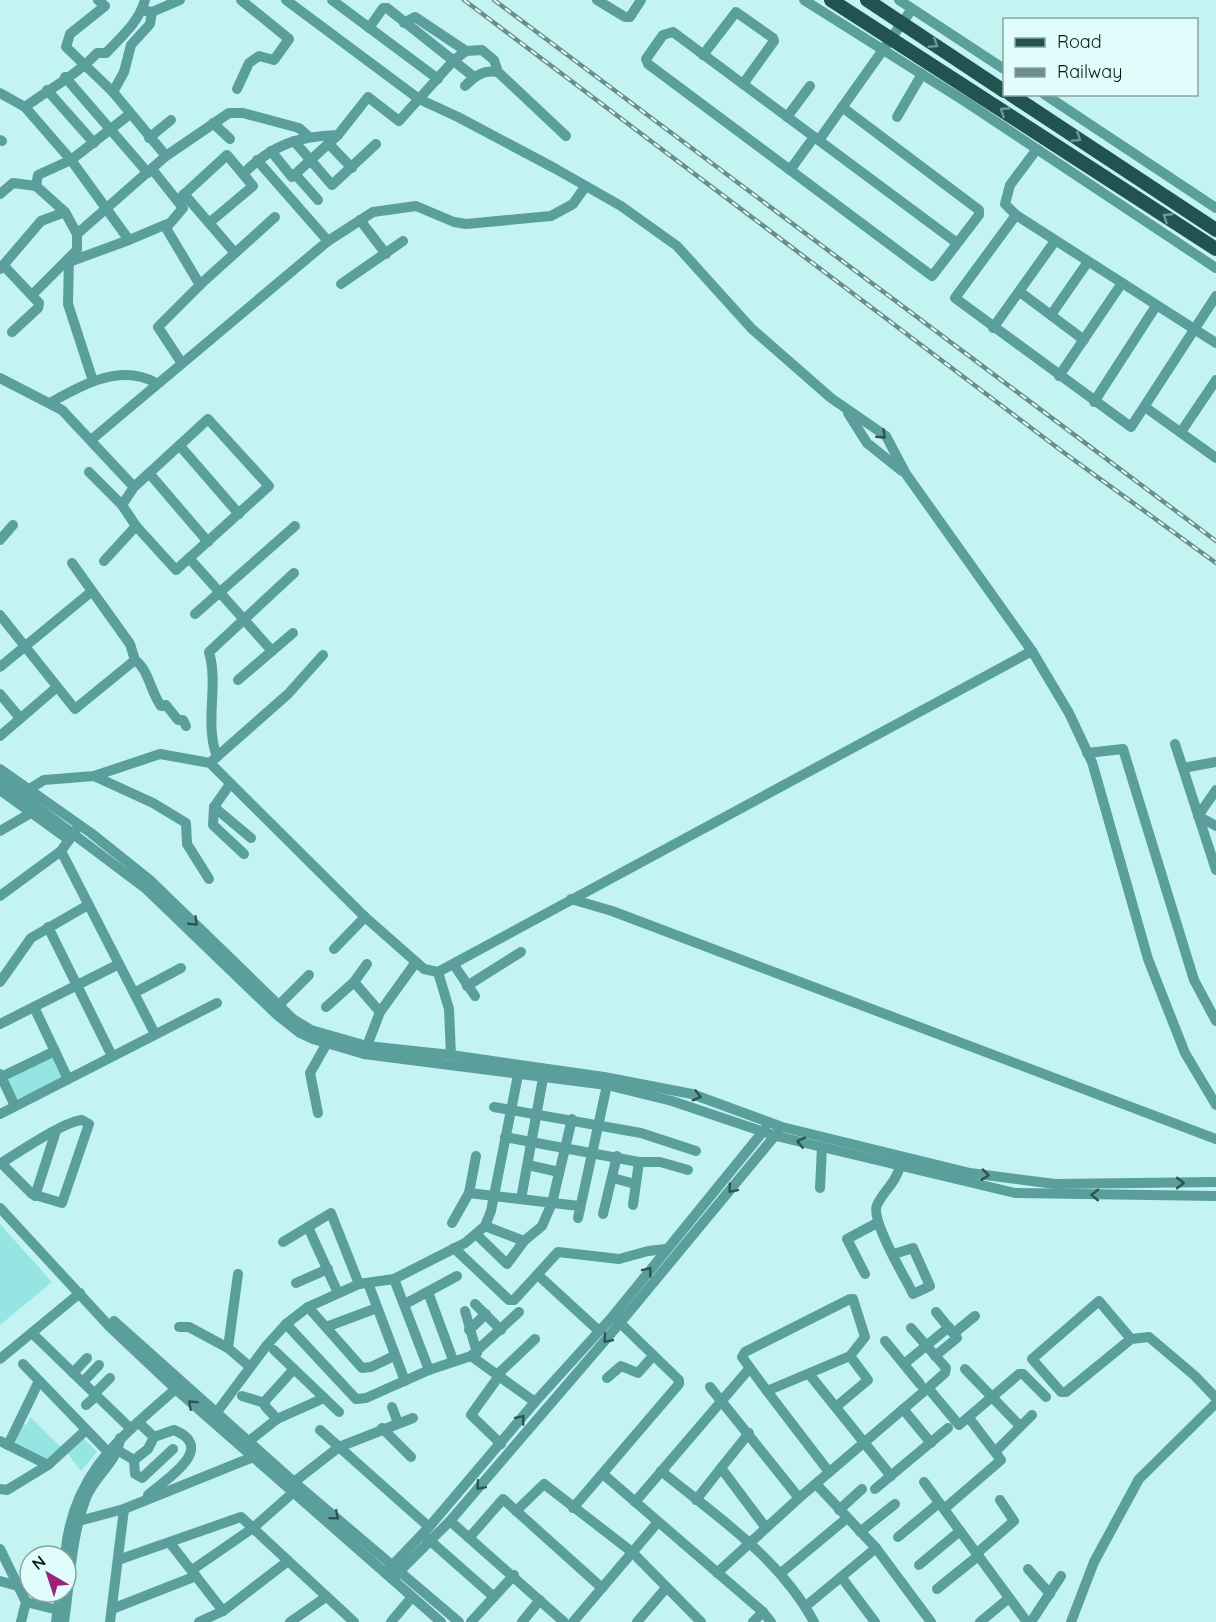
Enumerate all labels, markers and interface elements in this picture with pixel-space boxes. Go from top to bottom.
legend [1003,18,1198,96]
text: Road [1057,30,1102,53]
one-way arrow [927,36,938,47]
text: Railway [1057,60,1123,83]
one-way arrow [999,107,1010,118]
one-way arrow [1070,131,1081,142]
one-way arrow [1163,213,1173,225]
one-way arrow [876,428,886,439]
one-way arrow [187,914,198,925]
one-way arrow [691,1089,702,1101]
one-way arrow [796,1137,806,1150]
one-way arrow [981,1169,990,1181]
one-way arrow [1175,1177,1184,1189]
one-way arrow [728,1182,739,1193]
one-way arrow [1090,1188,1099,1201]
one-way arrow [641,1267,652,1278]
one-way arrow [603,1332,614,1343]
one-way arrow [188,1400,199,1411]
one-way arrow [514,1415,525,1426]
one-way arrow [476,1479,487,1490]
one-way arrow [328,1509,339,1520]
north arrow [18,1544,78,1604]
text: N [28,1551,49,1574]

